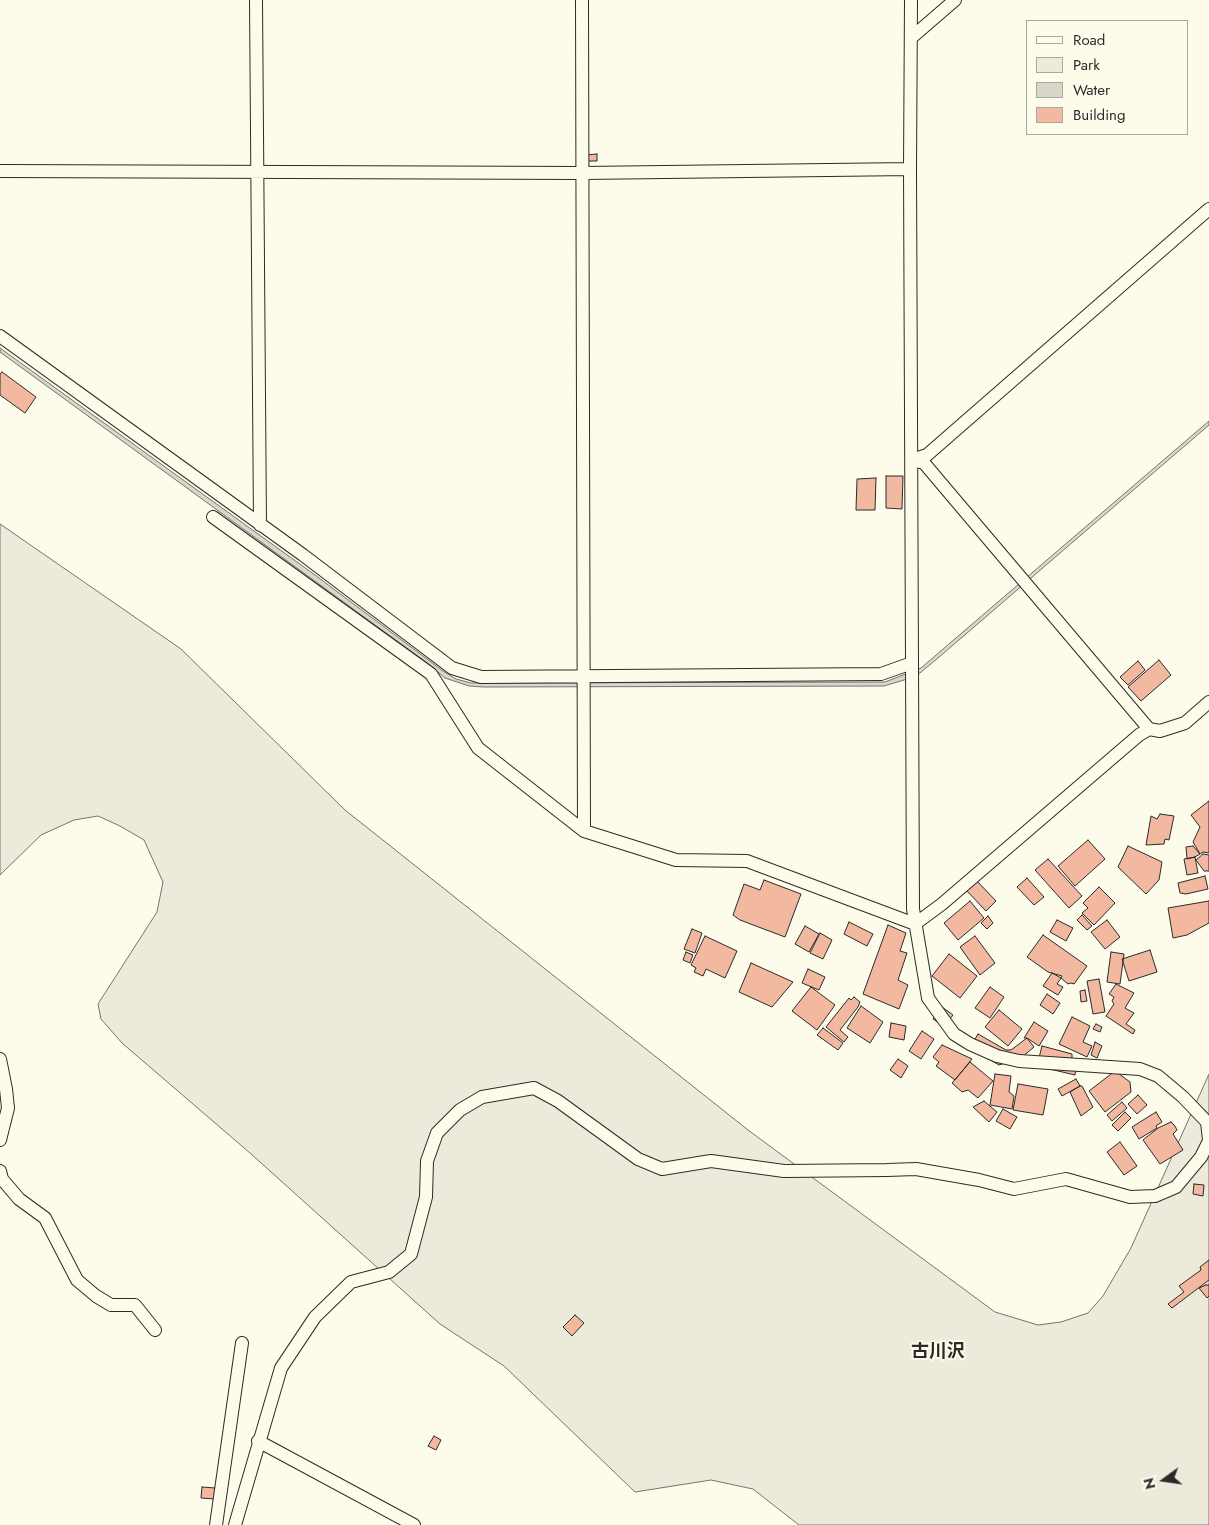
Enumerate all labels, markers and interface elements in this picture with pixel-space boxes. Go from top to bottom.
legend [1026,20,1189,135]
text: Road [1073,29,1105,51]
text: Park [1073,54,1100,76]
text: Water [1073,79,1110,101]
text: Building [1073,104,1125,126]
district label: 古川沢 [911,1342,965,1364]
north arrow [1139,1455,1189,1505]
text: N [1138,1476,1160,1491]

